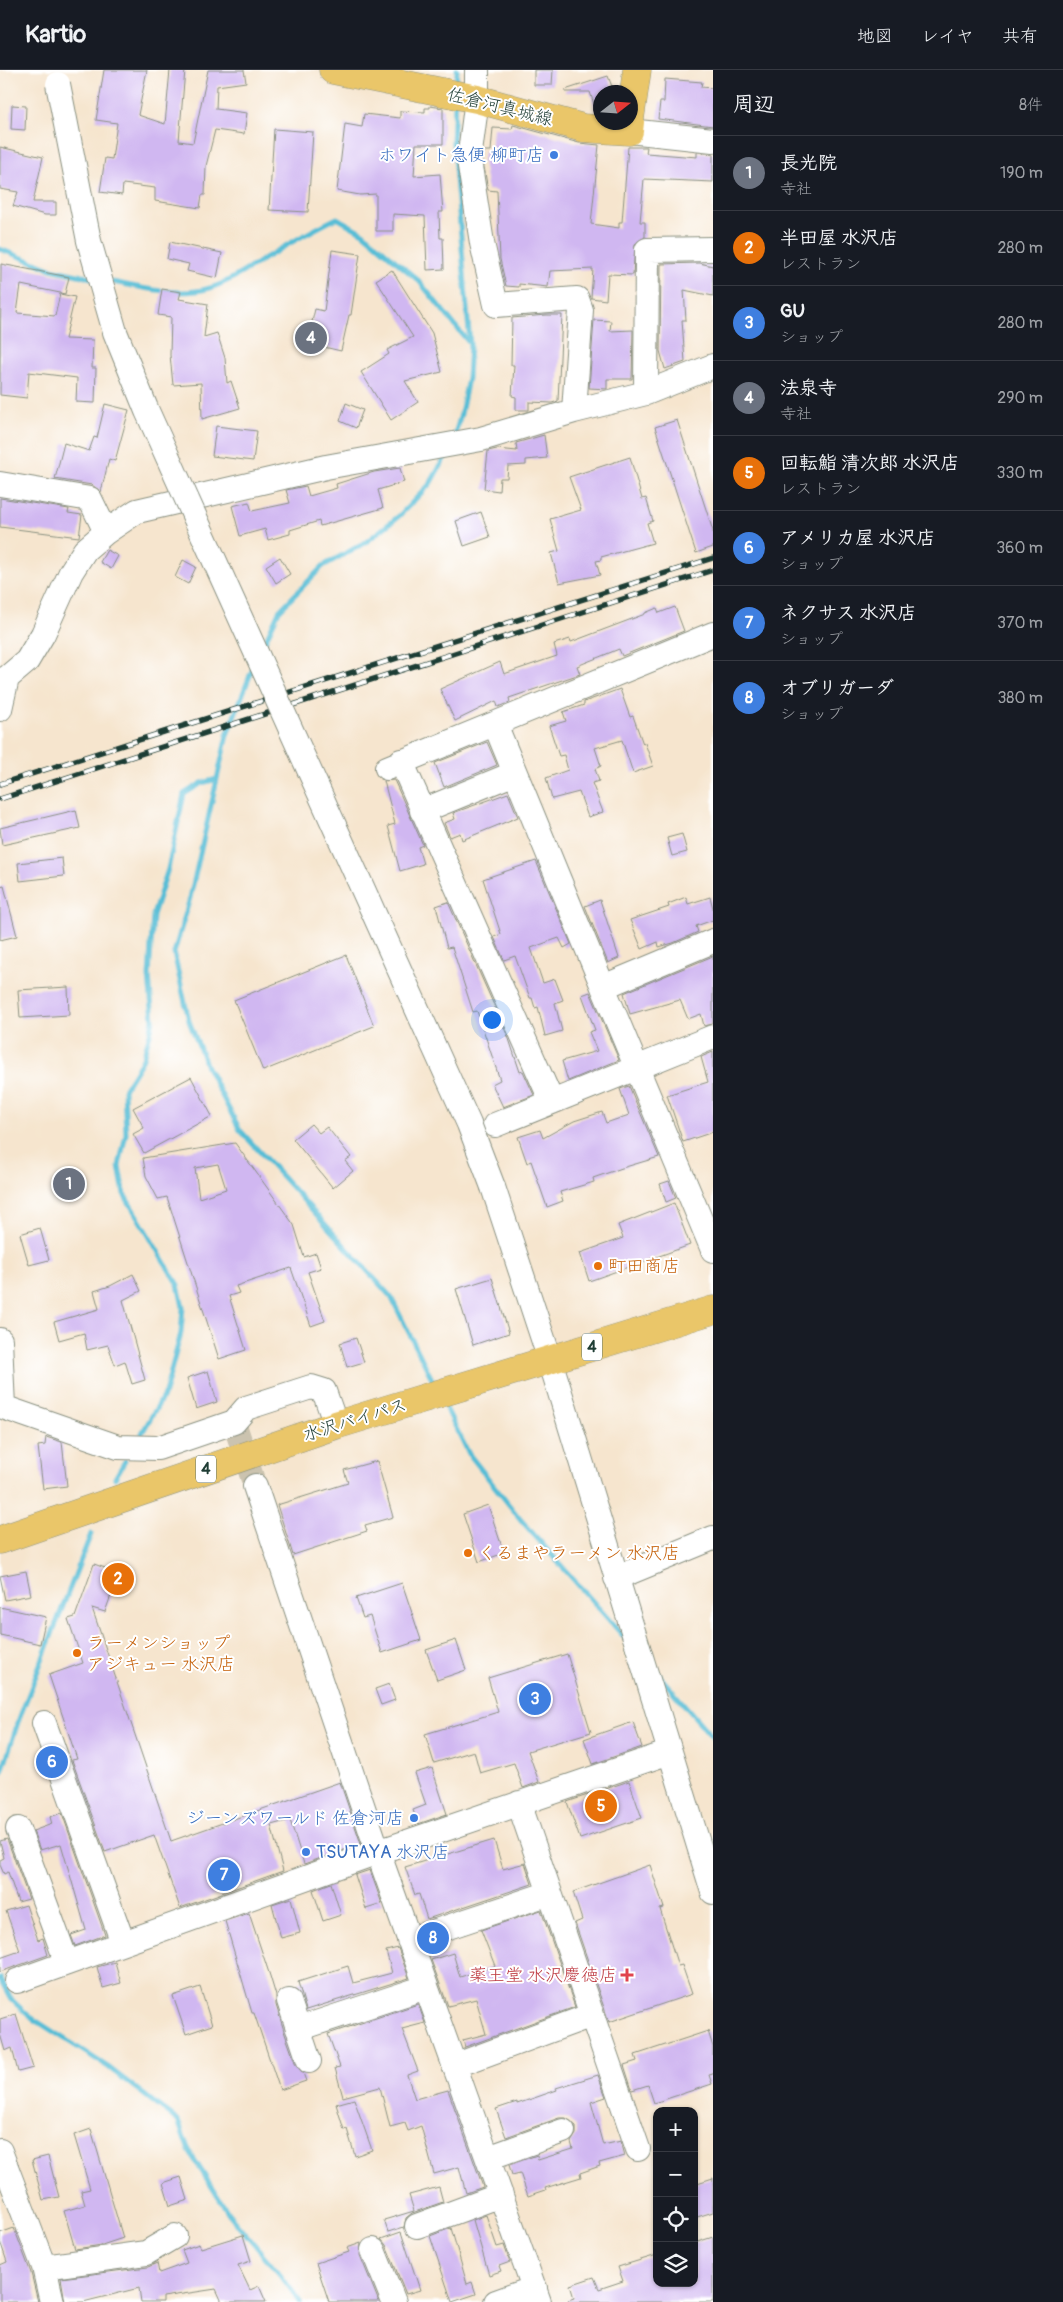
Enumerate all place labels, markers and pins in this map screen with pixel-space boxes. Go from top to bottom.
place label: ホワイト急便 柳町店 [378,144,544,167]
marker: ホワイト急便 柳町店 [548,149,560,161]
pin: 4 [295,319,327,357]
pin: 1 [53,1165,85,1203]
place label: 町田商店 [608,1255,680,1278]
marker: 町田商店 [592,1260,604,1272]
place label: くるまやラーメン 水沢店 [478,1542,680,1565]
marker: くるまやラーメン 水沢店 [462,1547,474,1559]
pin: 2 [102,1560,134,1598]
place label: ラーメンショップ アジキュー 水沢店 [87,1632,235,1676]
marker: ラーメンショップ アジキュー 水沢店 [71,1647,83,1659]
pin: 3 [519,1680,551,1718]
pin: 6 [36,1743,68,1781]
pin: 5 [585,1787,617,1825]
place label: ジーンズワールド 佐倉河店 [186,1807,404,1830]
marker: ジーンズワールド 佐倉河店 [408,1812,420,1824]
place label: TSUTAYA 水沢店 [316,1841,450,1864]
marker: TSUTAYA 水沢店 [300,1846,312,1858]
pin: 7 [208,1856,240,1894]
pin: 8 [417,1919,449,1957]
place label: 薬王堂 水沢慶徳店 [469,1964,617,1987]
marker: 薬王堂 水沢慶徳店 [621,1969,633,1981]

